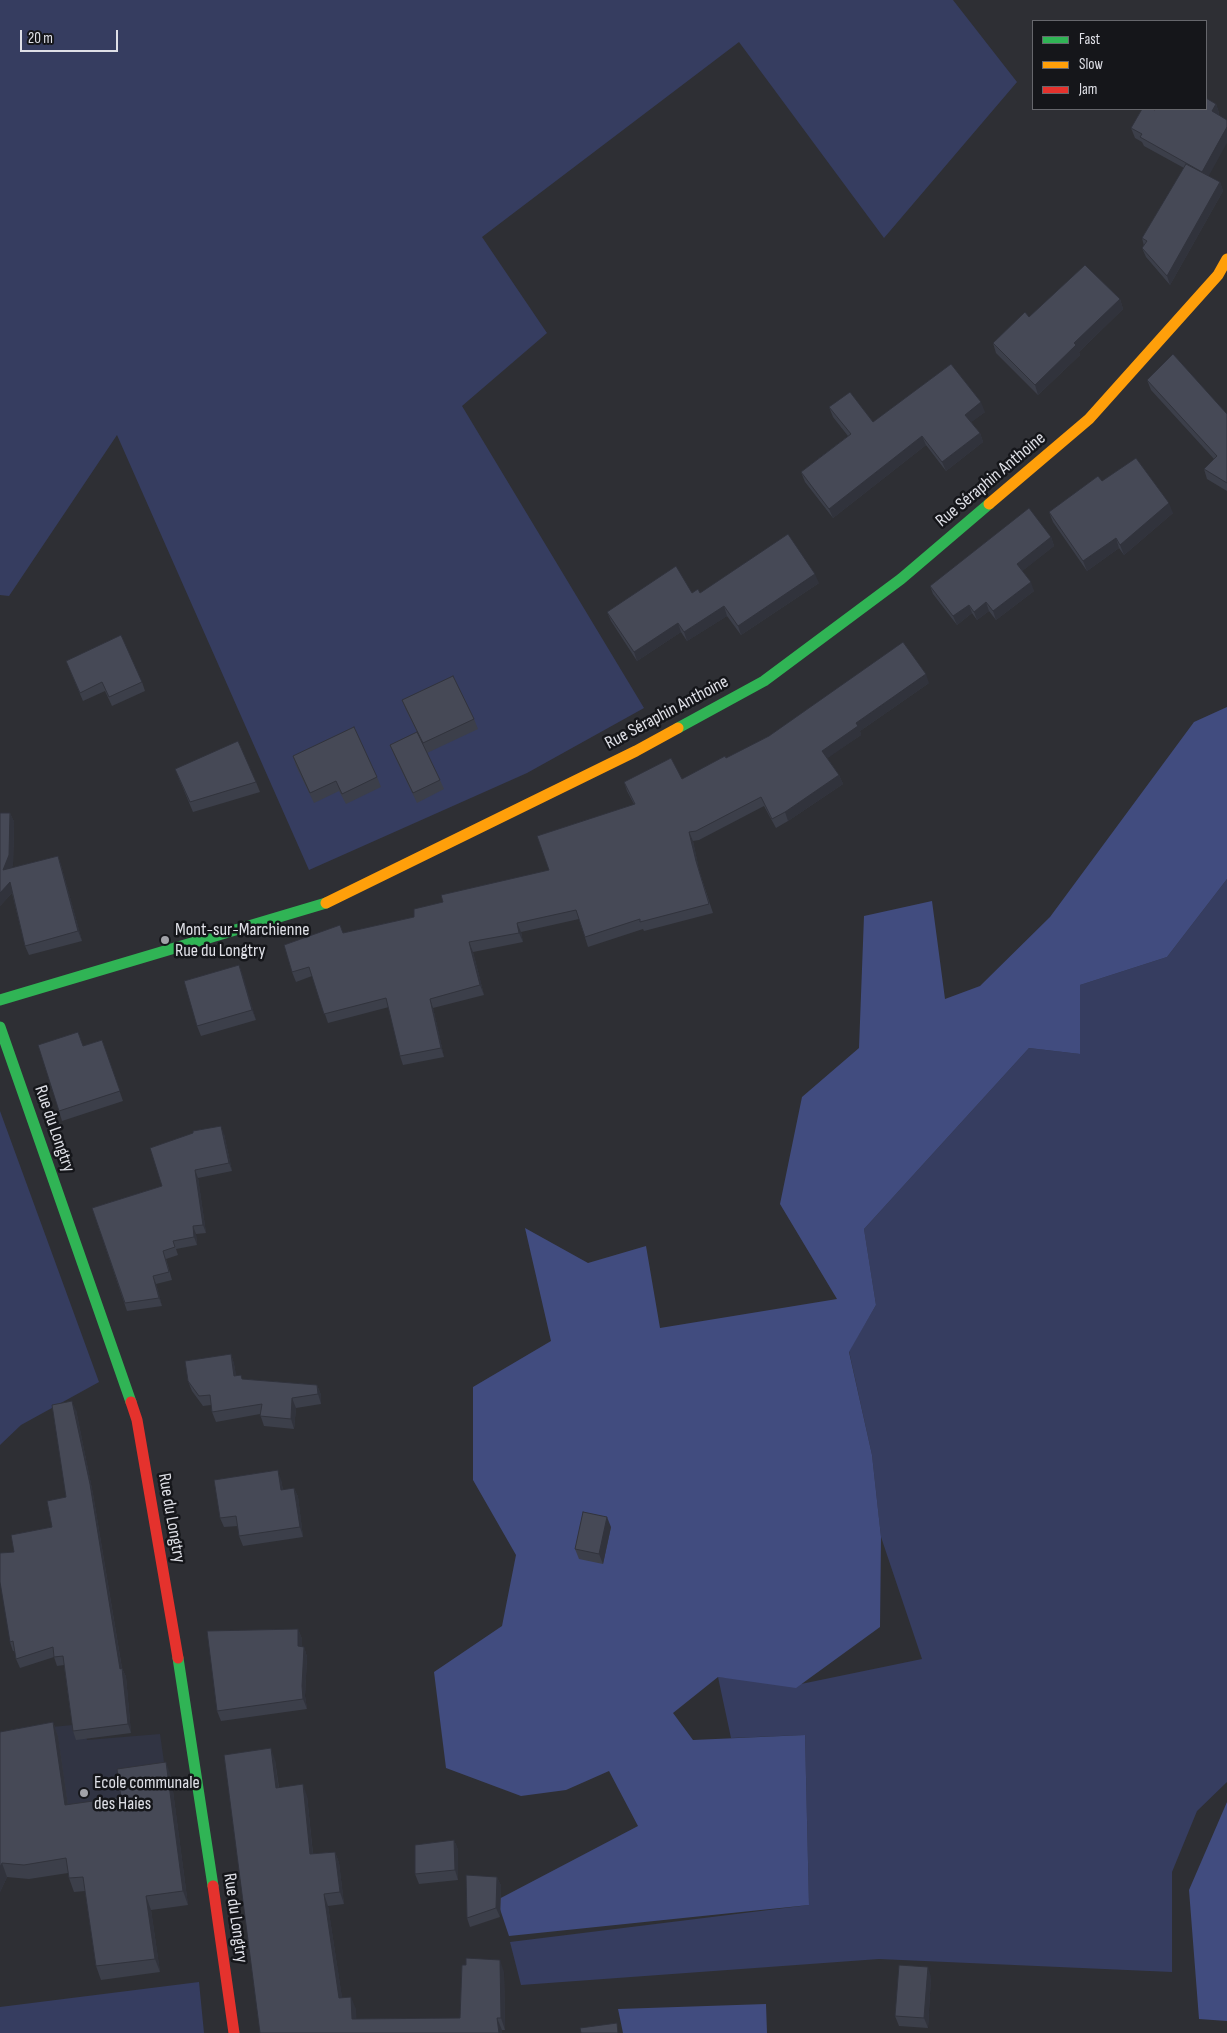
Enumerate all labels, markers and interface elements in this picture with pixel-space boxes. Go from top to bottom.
scale bar [22,20,120,52]
legend [1032,20,1207,110]
text: 20 m [28,29,53,48]
text: Fast [1079,30,1100,49]
text: Slow [1079,55,1103,74]
text: Jam [1079,80,1097,99]
street label: Rue Séraphin Anthoine [932,428,1050,532]
street label: Rue Séraphin Anthoine [602,671,732,755]
place label: Mont-sur-Marchienne Rue du Longtry [175,919,309,962]
marker: Mont-sur-Marchienne Rue du Longtry [159,934,171,946]
street label: Rue du Longtry [29,1083,79,1175]
street label: Rue du Longtry [153,1472,189,1564]
place label: Ecole communale des Haies [94,1772,200,1815]
marker: Ecole communale des Haies [78,1787,90,1799]
street label: Rue du Longtry [218,1872,252,1964]

